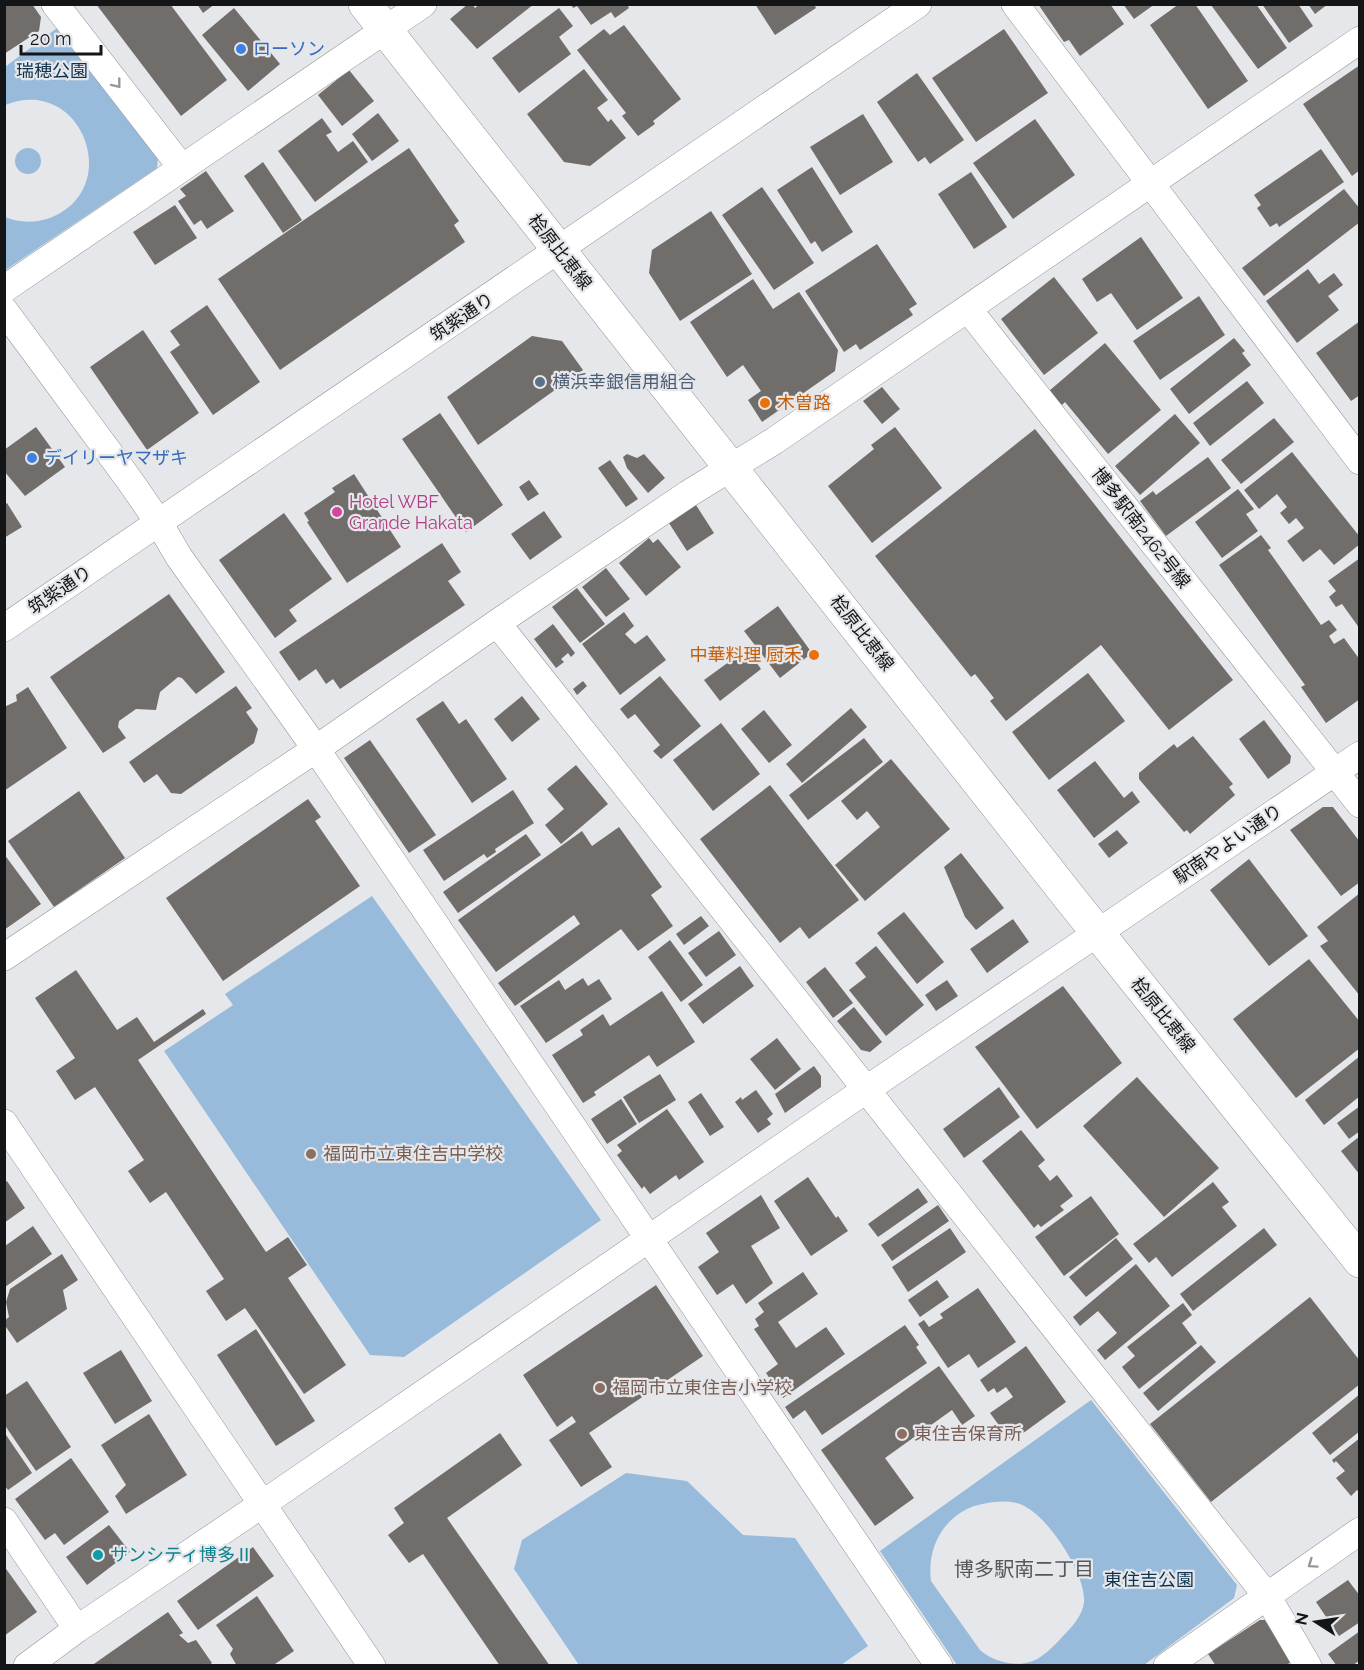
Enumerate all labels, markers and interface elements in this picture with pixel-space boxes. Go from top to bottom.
scale bar [21,18,100,56]
text: 20 m [30,28,72,49]
place label: ローソン [253,38,325,59]
marker: ローソン [234,42,248,56]
park label: 瑞穂公園 [16,60,88,81]
one-way arrow [110,77,121,88]
street label: 桧原比恵線 [524,210,596,294]
street label: 筑紫通り [426,288,497,345]
place label: 横浜幸銀信用組合 [552,371,696,392]
marker: 横浜幸銀信用組合 [533,375,547,389]
place label: 木曽路 [777,392,831,413]
marker: 木曽路 [758,396,772,410]
place label: デイリーヤマザキ [44,447,188,468]
marker: デイリーヤマザキ [25,451,39,465]
street label: 博多駅南2462号線 [1088,463,1195,592]
place label: Hotel WBF Grande Hakata [349,491,473,533]
marker: Hotel WBF Grande Hakata [330,505,344,519]
street label: 筑紫通り [24,561,95,618]
street label: 桧原比恵線 [826,591,898,675]
place label: 中華料理 厨禾 [689,644,802,665]
marker: 中華料理 厨禾 [807,648,821,662]
street label: 駅南やよい通り [1170,800,1286,888]
street label: 桧原比恵線 [1127,973,1200,1056]
place label: 福岡市立東住吉中学校 [323,1143,503,1164]
marker: 福岡市立東住吉中学校 [304,1147,318,1161]
place label: 福岡市立東住吉小学校 [612,1377,792,1398]
marker: 福岡市立東住吉小学校 [593,1381,607,1395]
place label: 東住吉保育所 [914,1423,1022,1444]
marker: 東住吉保育所 [895,1427,909,1441]
place label: サンシティ博多Ⅱ [110,1544,253,1565]
marker: サンシティ博多Ⅱ [91,1548,105,1562]
district label: 博多駅南二丁目 [954,1557,1094,1581]
one-way arrow [1307,1557,1318,1568]
park label: 東住吉公園 [1104,1569,1194,1590]
north arrow [1286,1592,1346,1652]
text: N [1291,1611,1312,1627]

